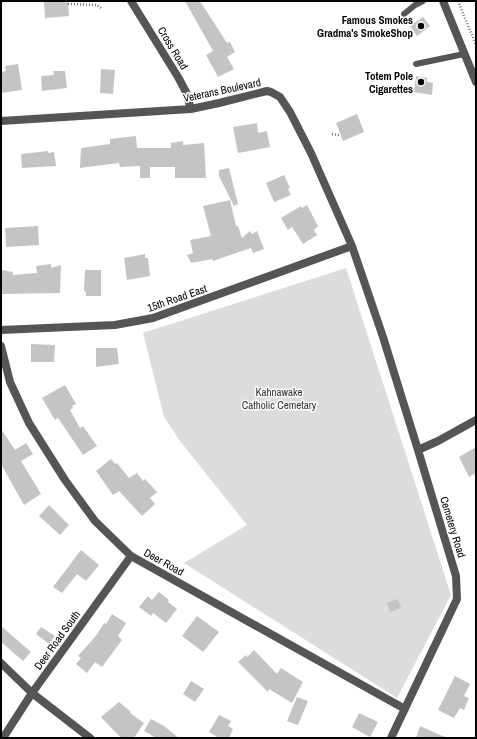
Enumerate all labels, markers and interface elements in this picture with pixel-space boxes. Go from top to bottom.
place label: Famous Smokes Gradma's SmokeShop [317,13,413,40]
marker: Famous Smokes Gradma's SmokeShop [416,21,426,31]
street label: Cross Road [155,24,191,72]
place label: Totem Pole Cigarettes [365,69,413,96]
street label: Veterans Boulevard [182,75,262,105]
marker: Totem Pole Cigarettes [416,77,426,87]
street label: 15th Road East [145,281,209,315]
park label: Kahnawake Catholic Cemetary [242,385,317,412]
street label: Cemetery Road [437,495,469,559]
street label: Deer Road [142,545,186,579]
street label: Deer Road South [31,608,83,672]

